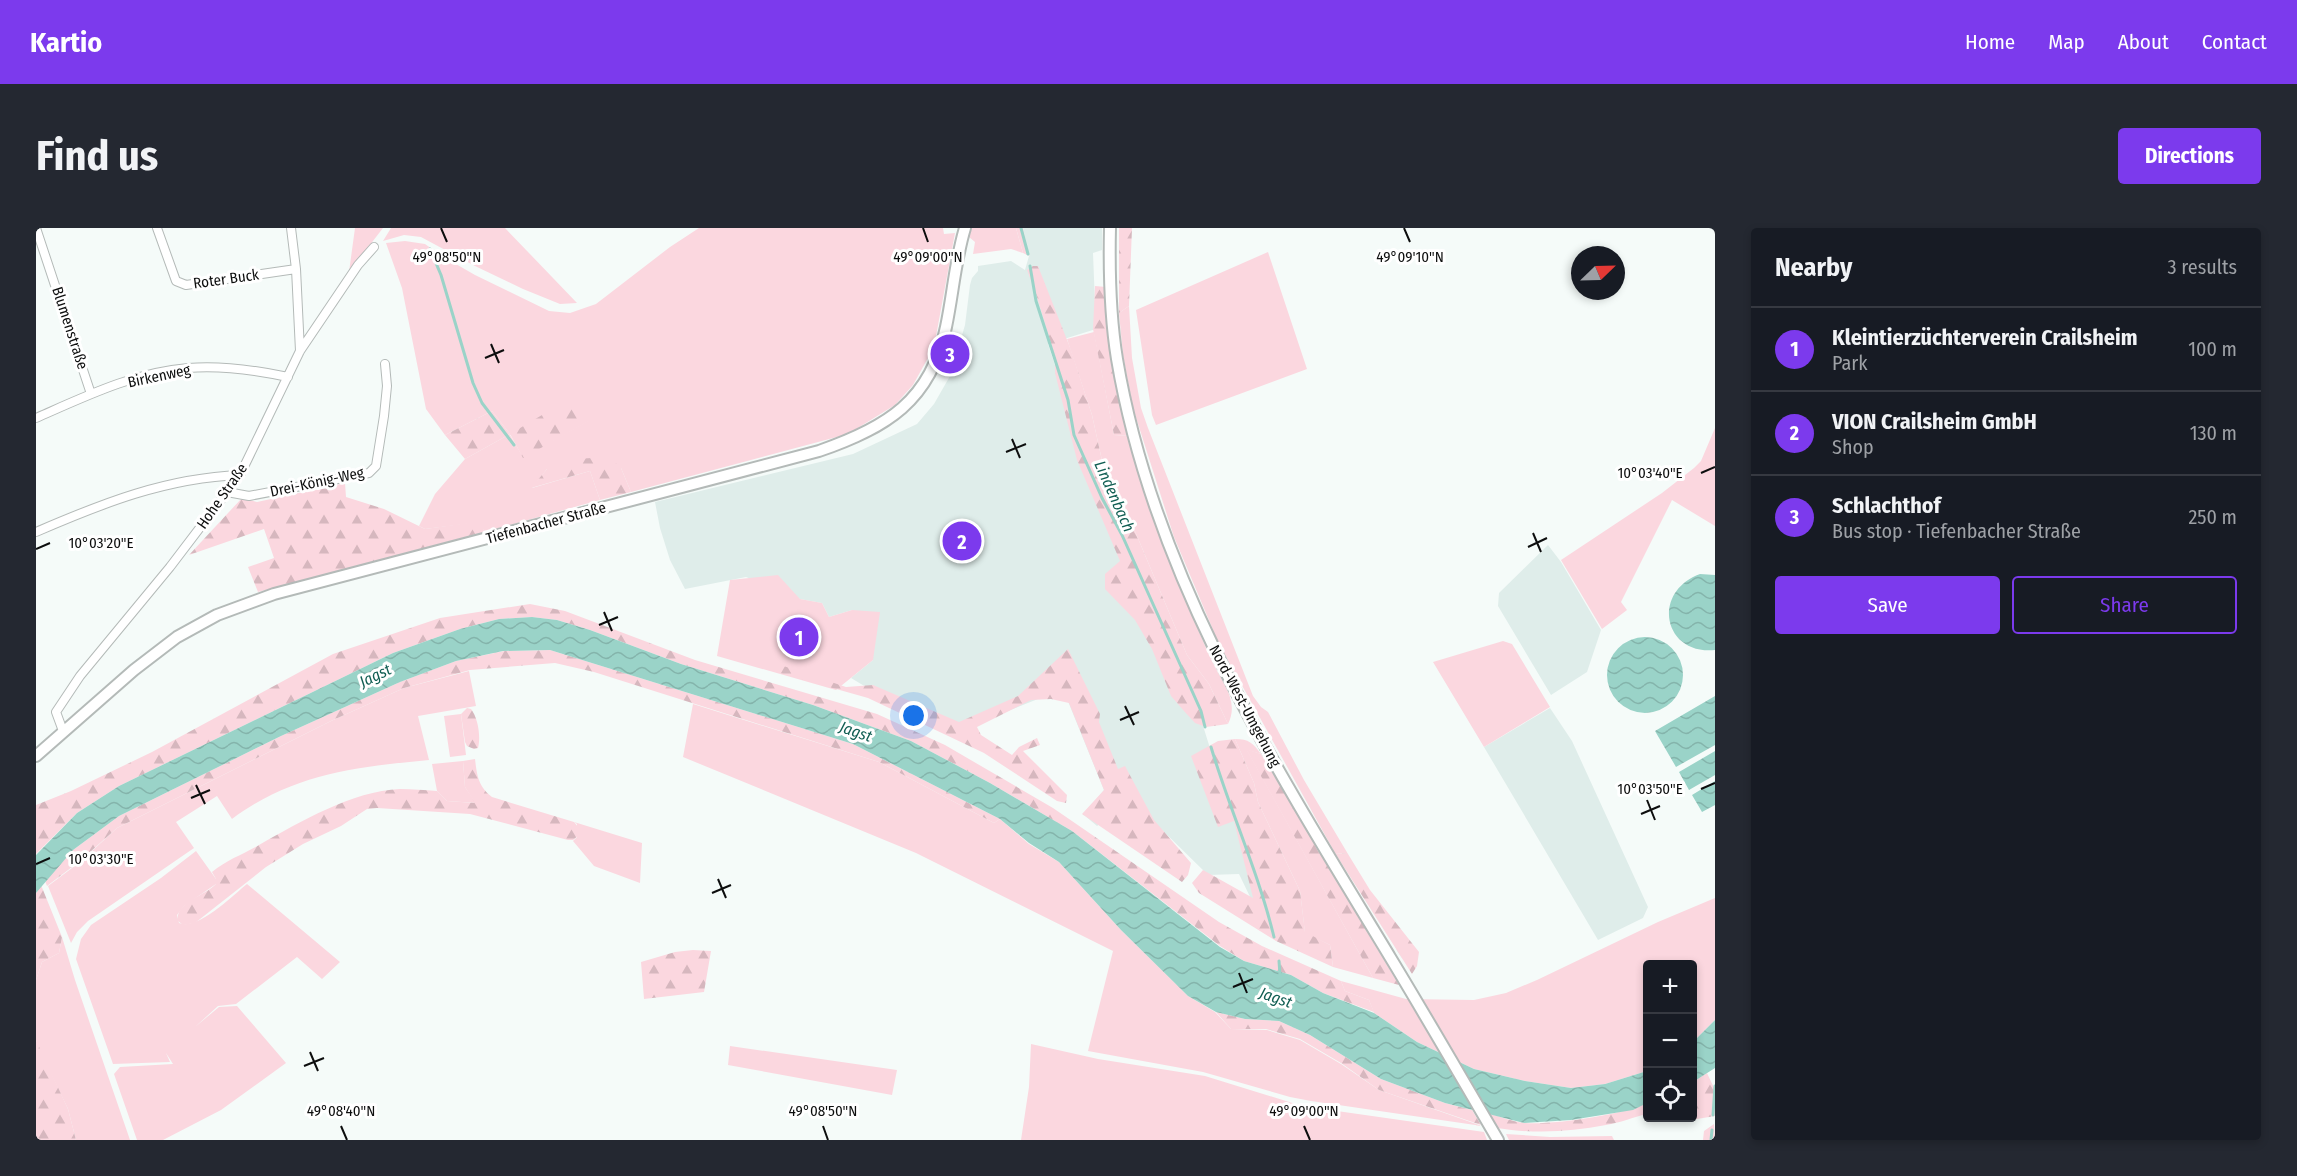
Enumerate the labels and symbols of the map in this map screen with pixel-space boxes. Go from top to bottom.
north arrow [1571,246,1625,300]
text: 49°08'50"N [413,248,481,266]
text: 49°09'00"N [893,248,963,266]
text: 49°09'10"N [1376,248,1444,266]
street label: Roter Buck [192,265,260,293]
street label: Blumenstraße [48,284,92,372]
pin: 3 [930,332,970,376]
street label: Birkenweg [126,361,192,391]
water label: Lindenbach [1090,458,1139,535]
street label: Hohe Straße [193,460,251,532]
street label: Drei-König-Weg [268,463,366,501]
text: 10°03'40"E [1617,464,1683,482]
street label: Tiefenbacher Straße [484,498,608,548]
pin: 2 [942,518,982,564]
text: 10°03'20"E [68,534,134,552]
pin: 1 [780,614,819,660]
street label: Nord-West-Umgehung [1205,642,1285,770]
water label: Jagst [355,659,395,692]
your location [899,701,928,730]
water label: Jagst [836,717,875,746]
text: 10°03'50"E [1617,780,1683,798]
text: 10°03'30"E [68,850,134,868]
water label: Jagst [1256,983,1295,1012]
text: 49°08'40"N [307,1102,375,1120]
text: 49°08'50"N [789,1102,857,1120]
text: 49°09'00"N [1269,1102,1339,1120]

